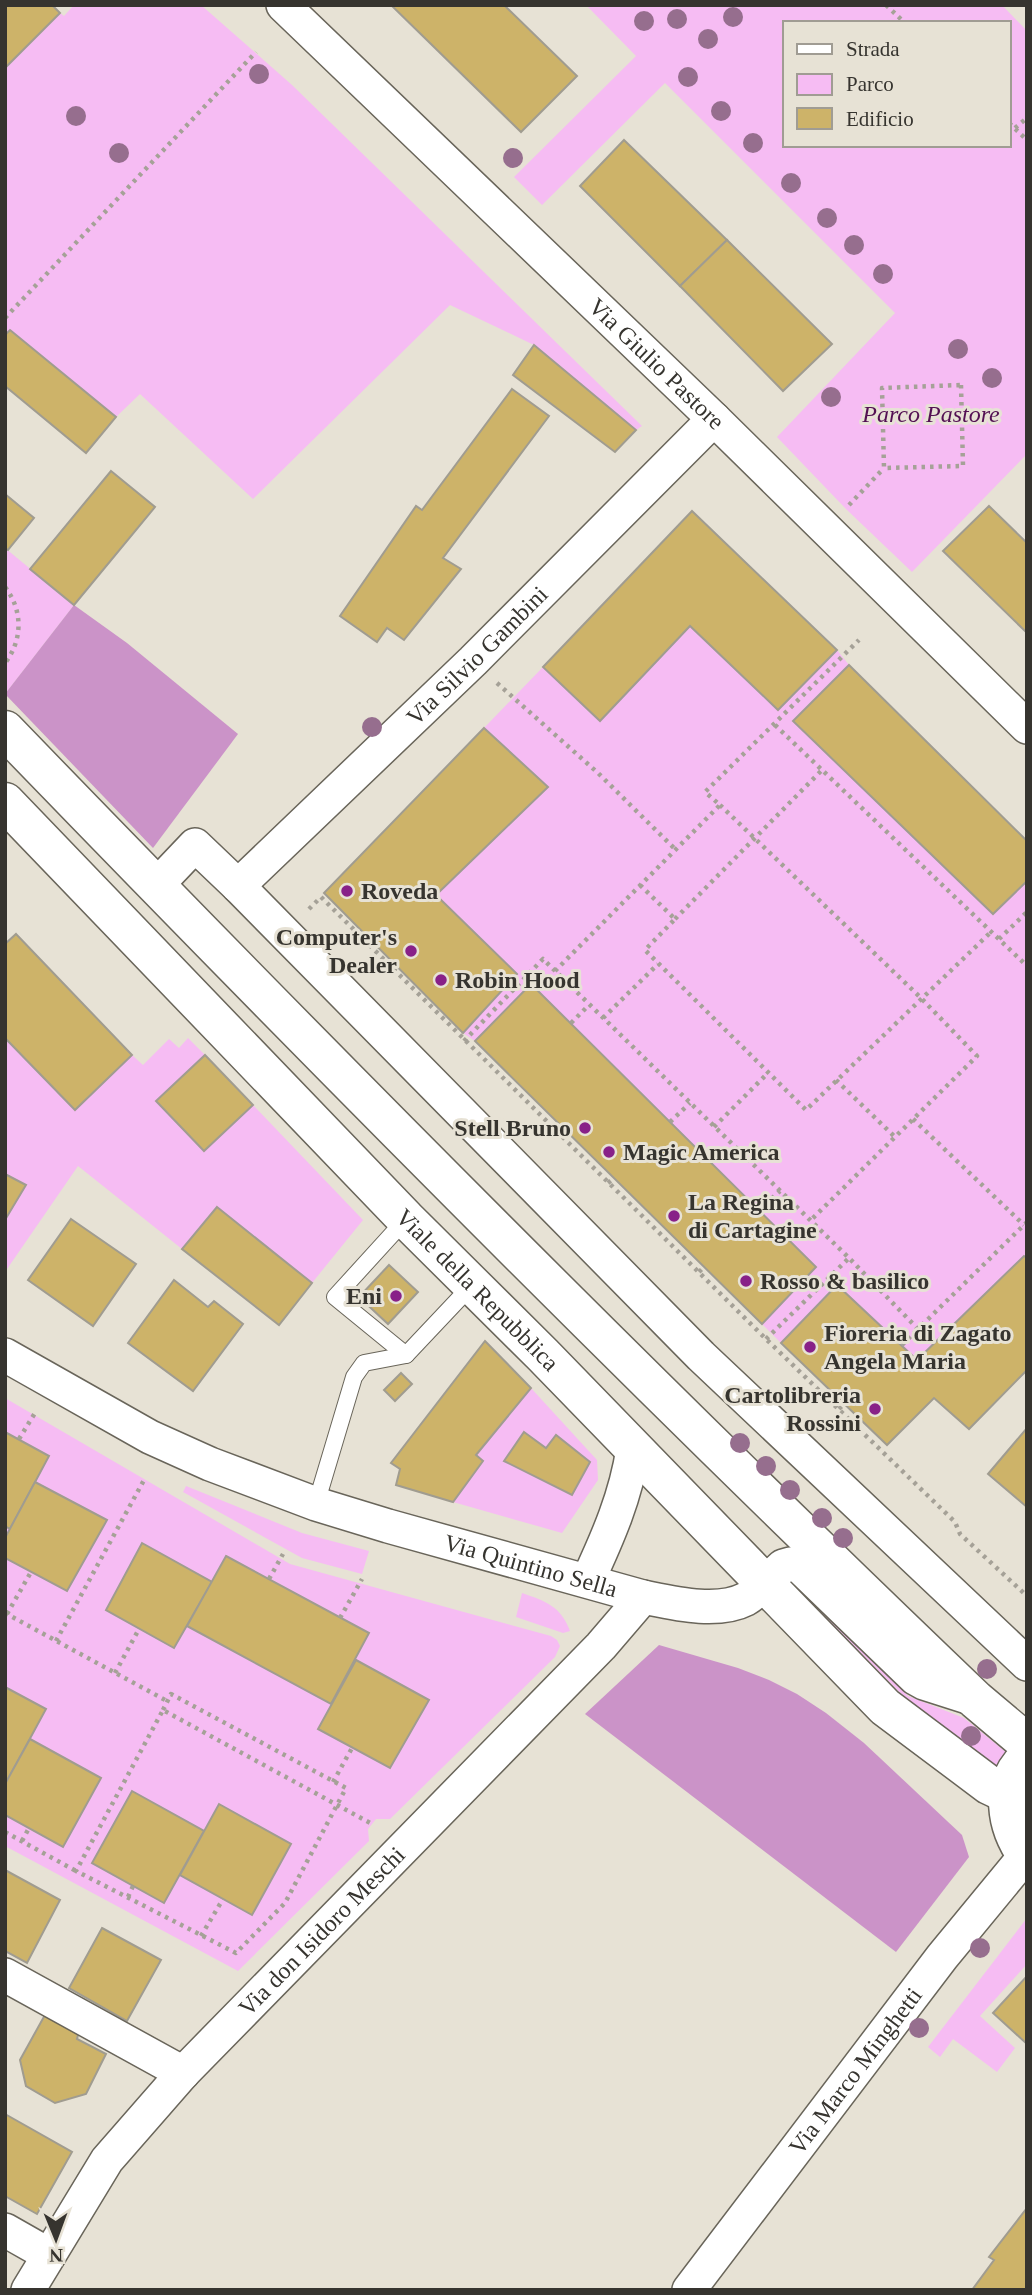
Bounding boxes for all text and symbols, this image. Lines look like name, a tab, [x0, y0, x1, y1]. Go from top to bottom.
legend	[783, 21, 1011, 147]
text: Strada	[846, 37, 900, 61]
text: Parco	[846, 72, 894, 96]
text: Edificio	[846, 107, 914, 131]
street label: Via Giulio Pastore	[584, 293, 730, 435]
park label: Parco Pastore	[861, 401, 1000, 427]
street label: Via Silvio Gambini	[401, 581, 553, 730]
place label: Roveda	[361, 878, 438, 904]
marker: Roveda	[339, 883, 355, 899]
place label: Computer's Dealer	[276, 924, 397, 978]
marker: Computer's Dealer	[403, 943, 419, 959]
place label: Robin Hood	[455, 967, 580, 993]
marker: Robin Hood	[433, 972, 449, 988]
place label: Stell Bruno	[454, 1115, 571, 1141]
marker: Stell Bruno	[577, 1120, 593, 1136]
place label: Magic America	[623, 1139, 780, 1165]
marker: Magic America	[601, 1144, 617, 1160]
place label: La Regina di Cartagine	[688, 1189, 817, 1243]
street label: Viale della Repubblica	[391, 1204, 564, 1376]
marker: La Regina di Cartagine	[666, 1208, 682, 1224]
place label: Rosso & basilico	[760, 1268, 929, 1294]
marker: Rosso & basilico	[738, 1273, 754, 1289]
place label: Eni	[346, 1283, 382, 1309]
marker: Eni	[388, 1288, 404, 1304]
place label: Fioreria di Zagato Angela Maria	[824, 1320, 1012, 1374]
marker: Fioreria di Zagato Angela Maria	[802, 1339, 818, 1355]
place label: Cartolibreria Rossini	[724, 1382, 861, 1436]
marker: Cartolibreria Rossini	[867, 1401, 883, 1417]
street label: Via Quintino Sella	[441, 1529, 620, 1602]
street label: Via don Isidoro Meschi	[233, 1841, 410, 2021]
street label: Via Marco Minghetti	[784, 1982, 927, 2160]
north arrow	[21, 2204, 91, 2274]
text: N	[49, 2245, 63, 2266]

